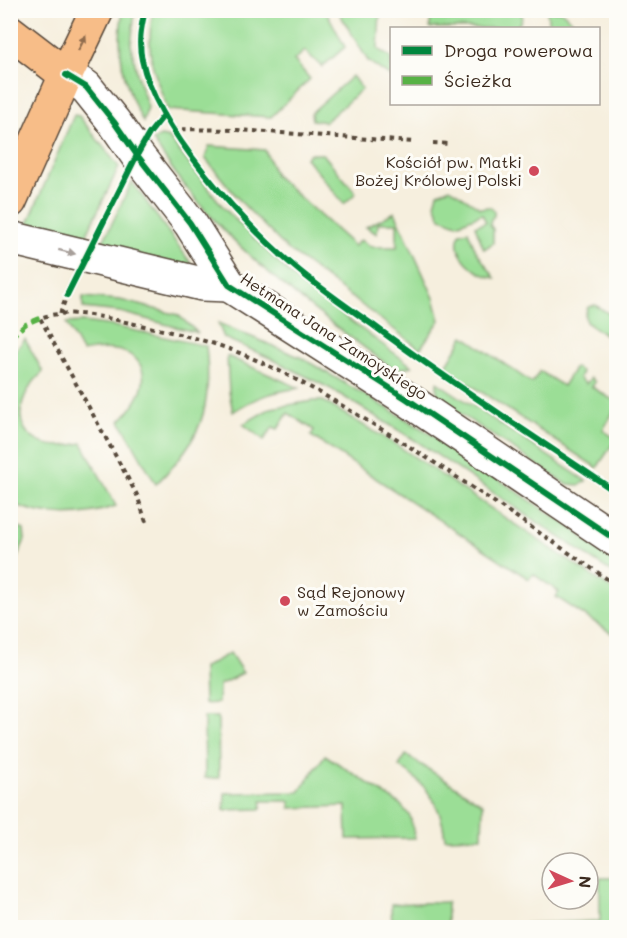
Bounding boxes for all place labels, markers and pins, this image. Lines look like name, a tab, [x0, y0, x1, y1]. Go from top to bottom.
place label: Kościół pw. Matki Bożej Królowej Polski	[355, 151, 522, 190]
marker: Kościół pw. Matki Bożej Królowej Polski	[527, 164, 541, 178]
place label: Sąd Rejonowy w Zamościu	[297, 581, 405, 620]
marker: Sąd Rejonowy w Zamościu	[278, 594, 292, 608]

